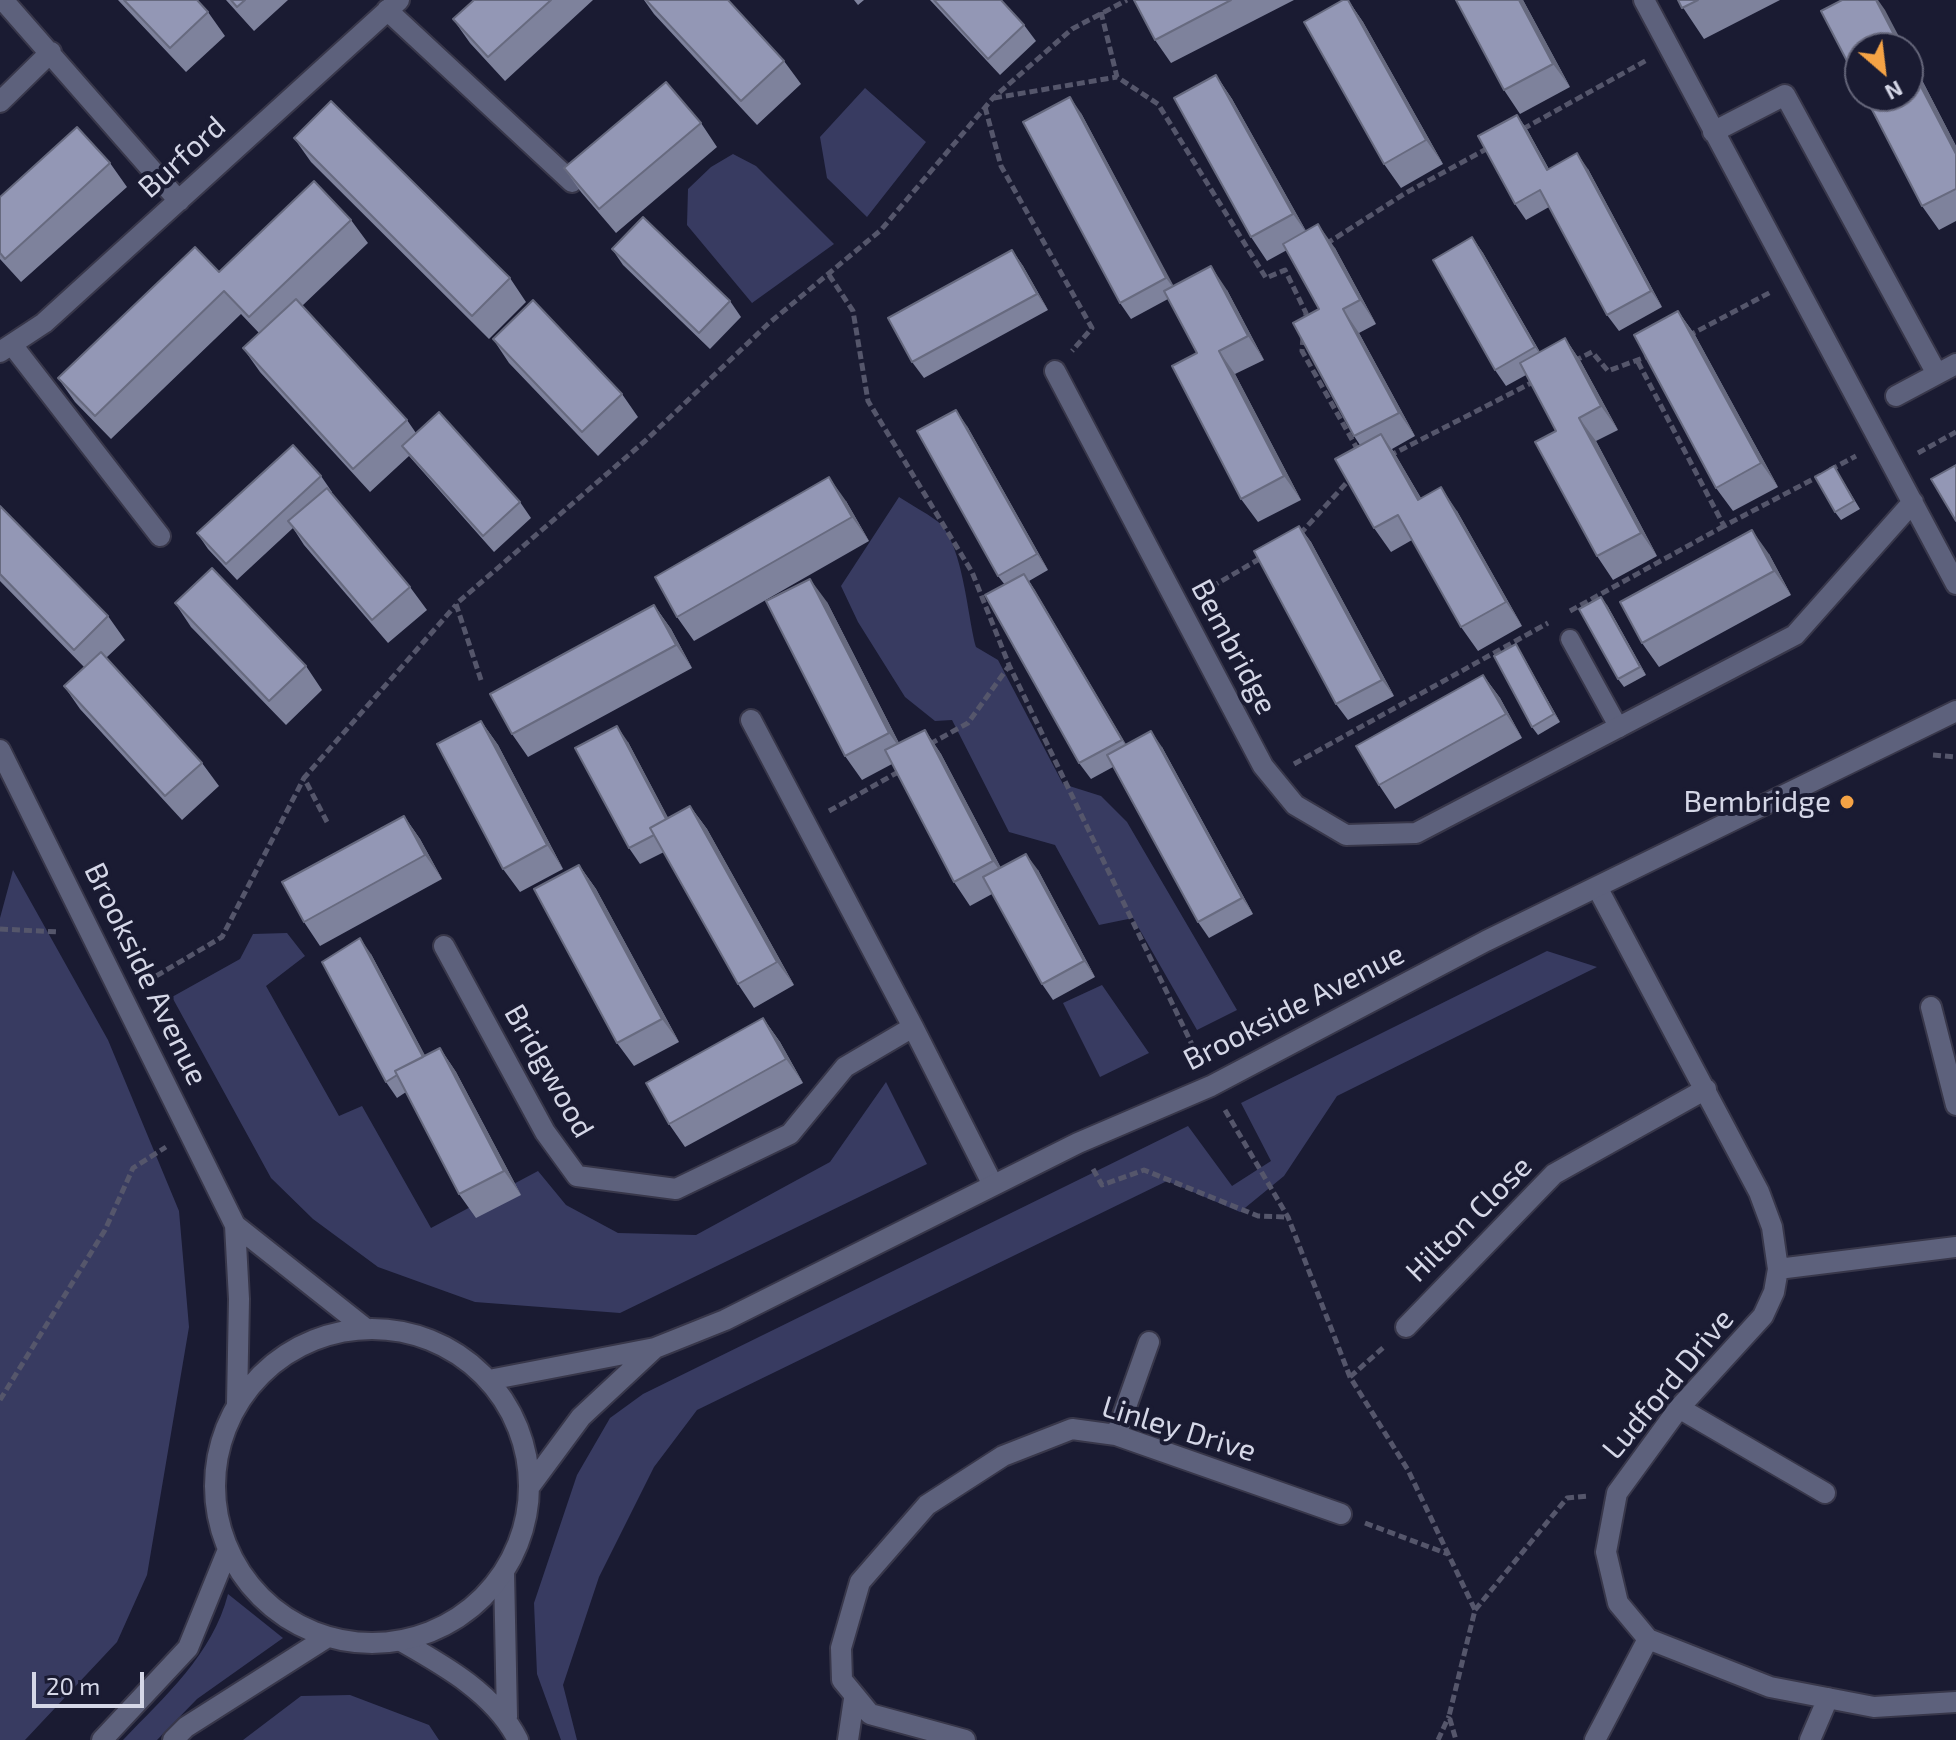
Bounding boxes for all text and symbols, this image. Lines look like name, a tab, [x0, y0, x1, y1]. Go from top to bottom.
north arrow	[1844, 32, 1924, 112]
text: N	[1881, 76, 1907, 107]
street label: Burford	[131, 109, 233, 205]
street label: Bembridge	[1183, 573, 1285, 721]
place label: Bembridge	[1684, 784, 1831, 820]
marker: Bembridge	[1838, 793, 1856, 811]
street label: Brookside Avenue	[77, 857, 215, 1091]
street label: Brookside Avenue	[1178, 936, 1410, 1078]
street label: Bridgwood	[496, 998, 602, 1144]
street label: Hilton Close	[1399, 1149, 1539, 1289]
street label: Ludford Drive	[1595, 1302, 1741, 1466]
street label: Linley Drive	[1098, 1389, 1260, 1469]
scale bar	[36, 1656, 148, 1706]
text: 20 m	[46, 1671, 100, 1700]

